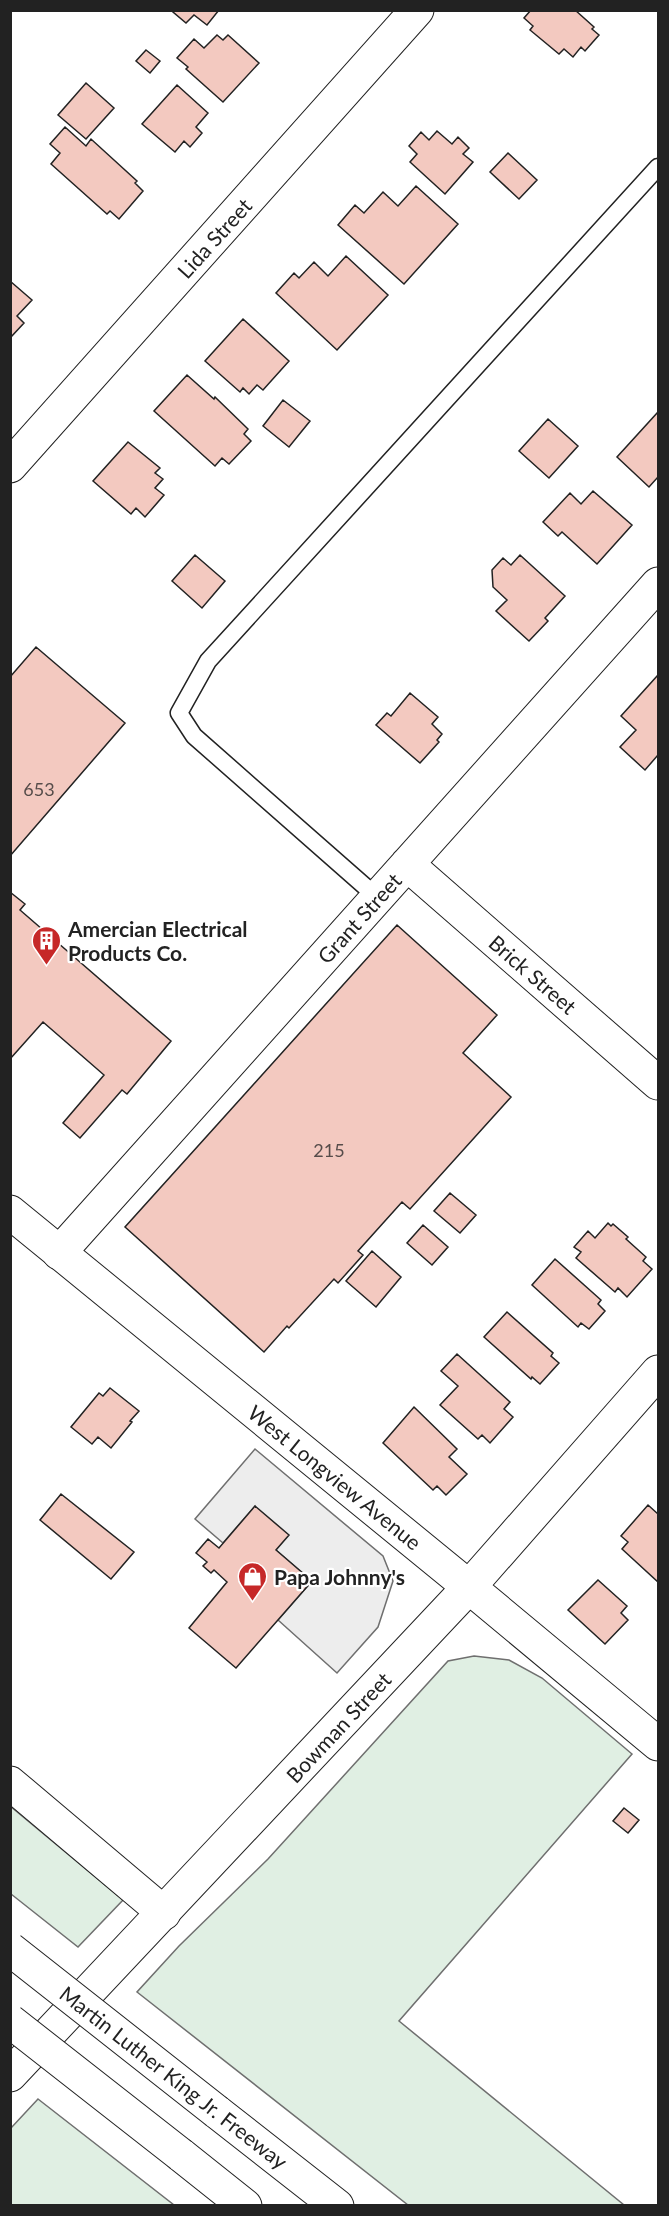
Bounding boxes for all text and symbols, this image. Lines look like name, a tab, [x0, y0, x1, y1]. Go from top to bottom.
street label: Lida Street	[172, 193, 257, 283]
house number: 653	[23, 778, 55, 800]
street label: Grant Street	[312, 867, 406, 968]
place label: Amercian Electrical Products Co.	[67, 916, 248, 965]
building icon: Amercian Electrical Products Co.	[31, 924, 63, 966]
street label: Brick Street	[484, 929, 582, 1019]
house number: 215	[313, 1139, 345, 1161]
street label: West Longview Avenue	[243, 1400, 427, 1554]
shop icon: Papa Johnny's	[237, 1560, 269, 1602]
place label: Papa Johnny's	[274, 1564, 405, 1589]
street label: Bowman Street	[281, 1666, 396, 1787]
street label: Martin Luther King Jr. Freeway	[55, 1980, 293, 2174]

